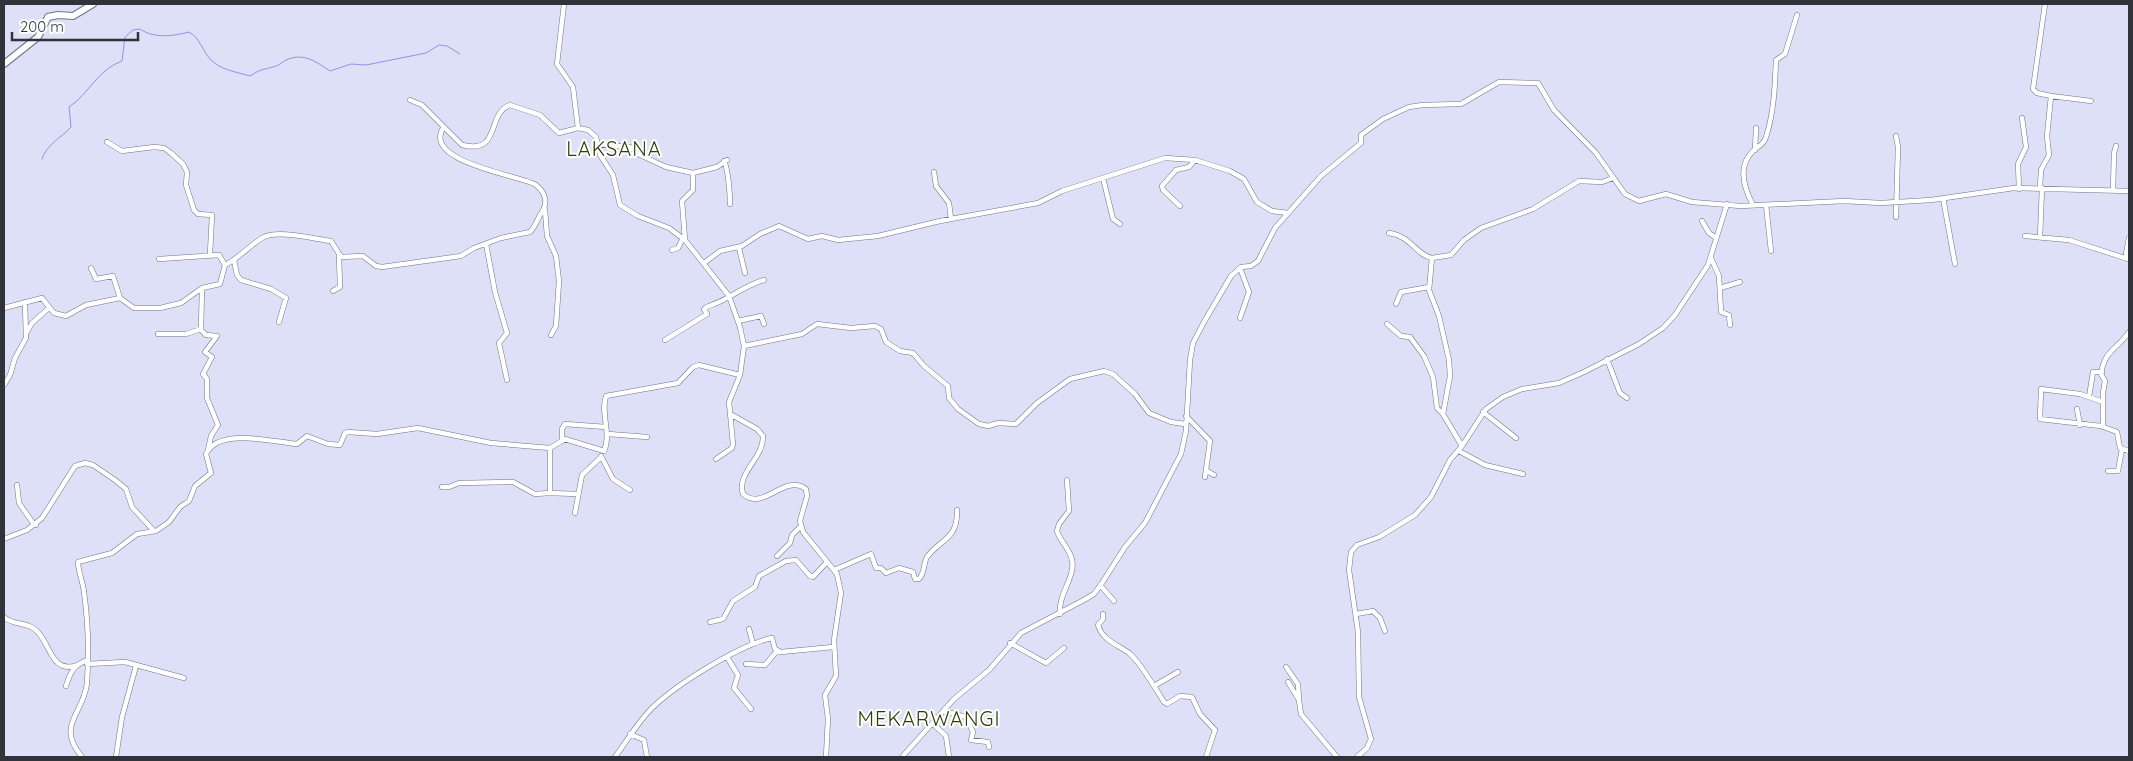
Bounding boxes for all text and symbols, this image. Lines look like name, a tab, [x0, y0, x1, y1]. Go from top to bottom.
scale bar	[12, 10, 139, 42]
text: 200 m	[20, 17, 64, 36]
district label: LAKSANA	[566, 136, 662, 161]
district label: MEKARWANGI	[858, 706, 1001, 731]

